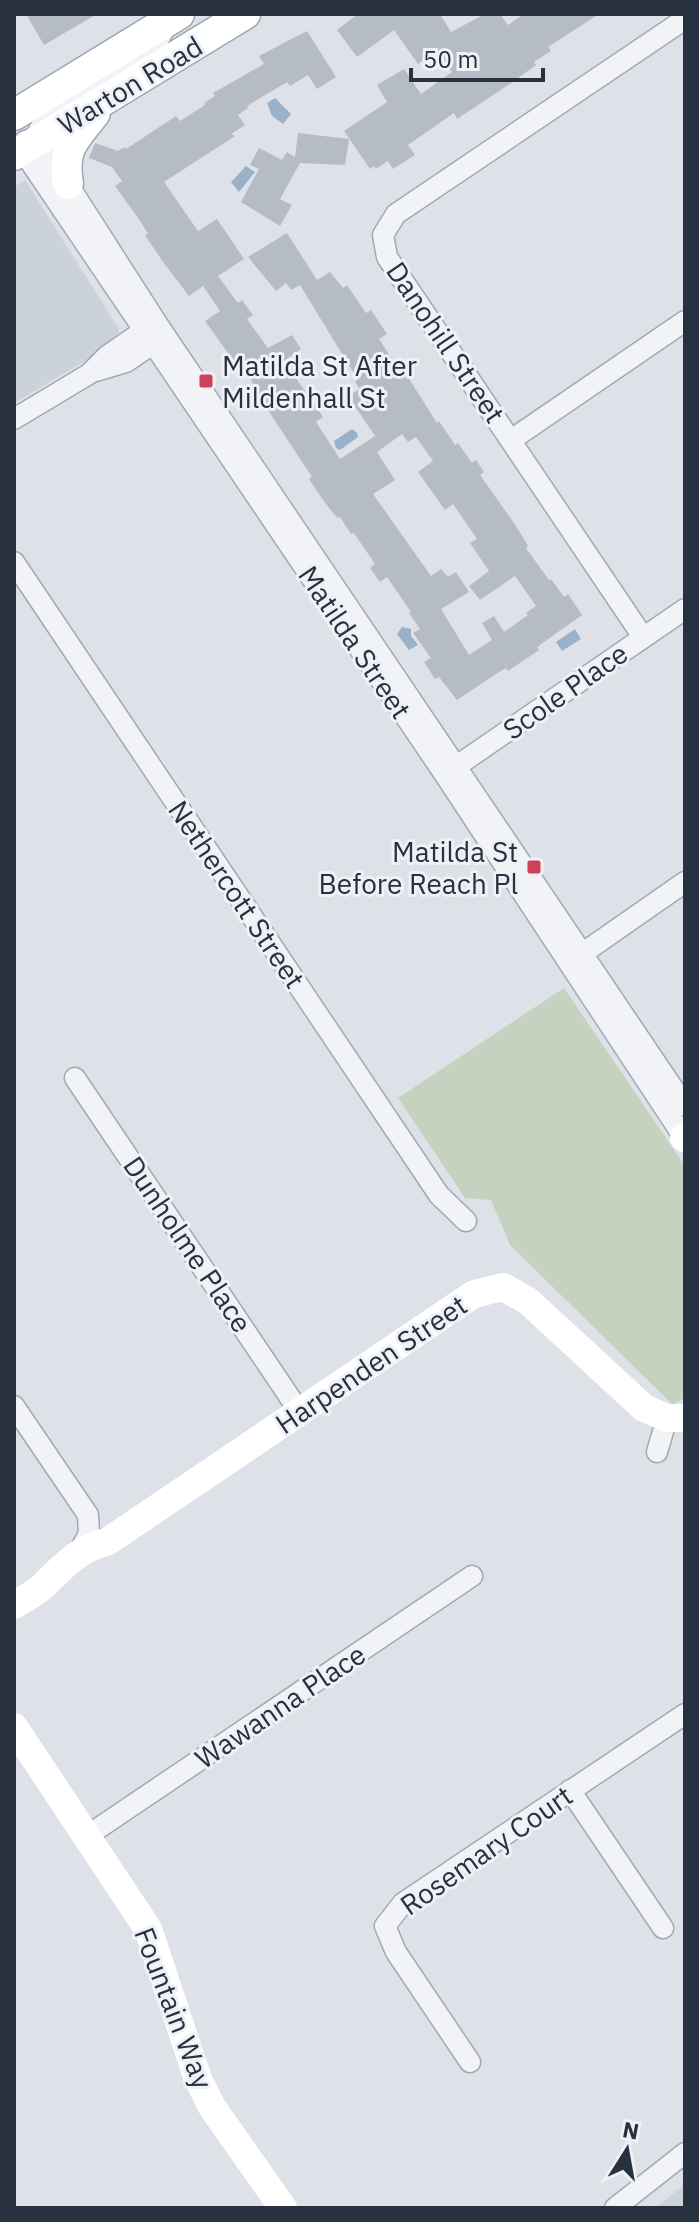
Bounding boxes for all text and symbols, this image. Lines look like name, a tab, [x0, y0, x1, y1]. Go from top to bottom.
street label: Warton Road	[51, 27, 209, 143]
scale bar	[411, 32, 543, 82]
text: 50 m	[423, 43, 478, 75]
street label: Danohill Street	[378, 254, 514, 430]
place label: Matilda St After Mildenhall St	[222, 347, 417, 416]
marker: Matilda St After Mildenhall St	[197, 372, 215, 390]
street label: Matilda Street	[290, 558, 420, 726]
street label: Scole Place	[495, 634, 635, 748]
street label: Nethercott Street	[160, 793, 314, 995]
place label: Matilda St Before Reach Pl	[319, 833, 518, 902]
marker: Matilda St Before Reach Pl	[525, 858, 543, 876]
street label: Dunholme Place	[115, 1149, 261, 1339]
street label: Harpenden Street	[268, 1286, 474, 1442]
street label: Wawanna Place	[188, 1635, 372, 1777]
street label: Rosemary Court	[393, 1777, 579, 1923]
street label: Fountain Way	[126, 1922, 222, 2094]
north arrow	[587, 2110, 667, 2190]
text: N	[620, 2114, 642, 2146]

